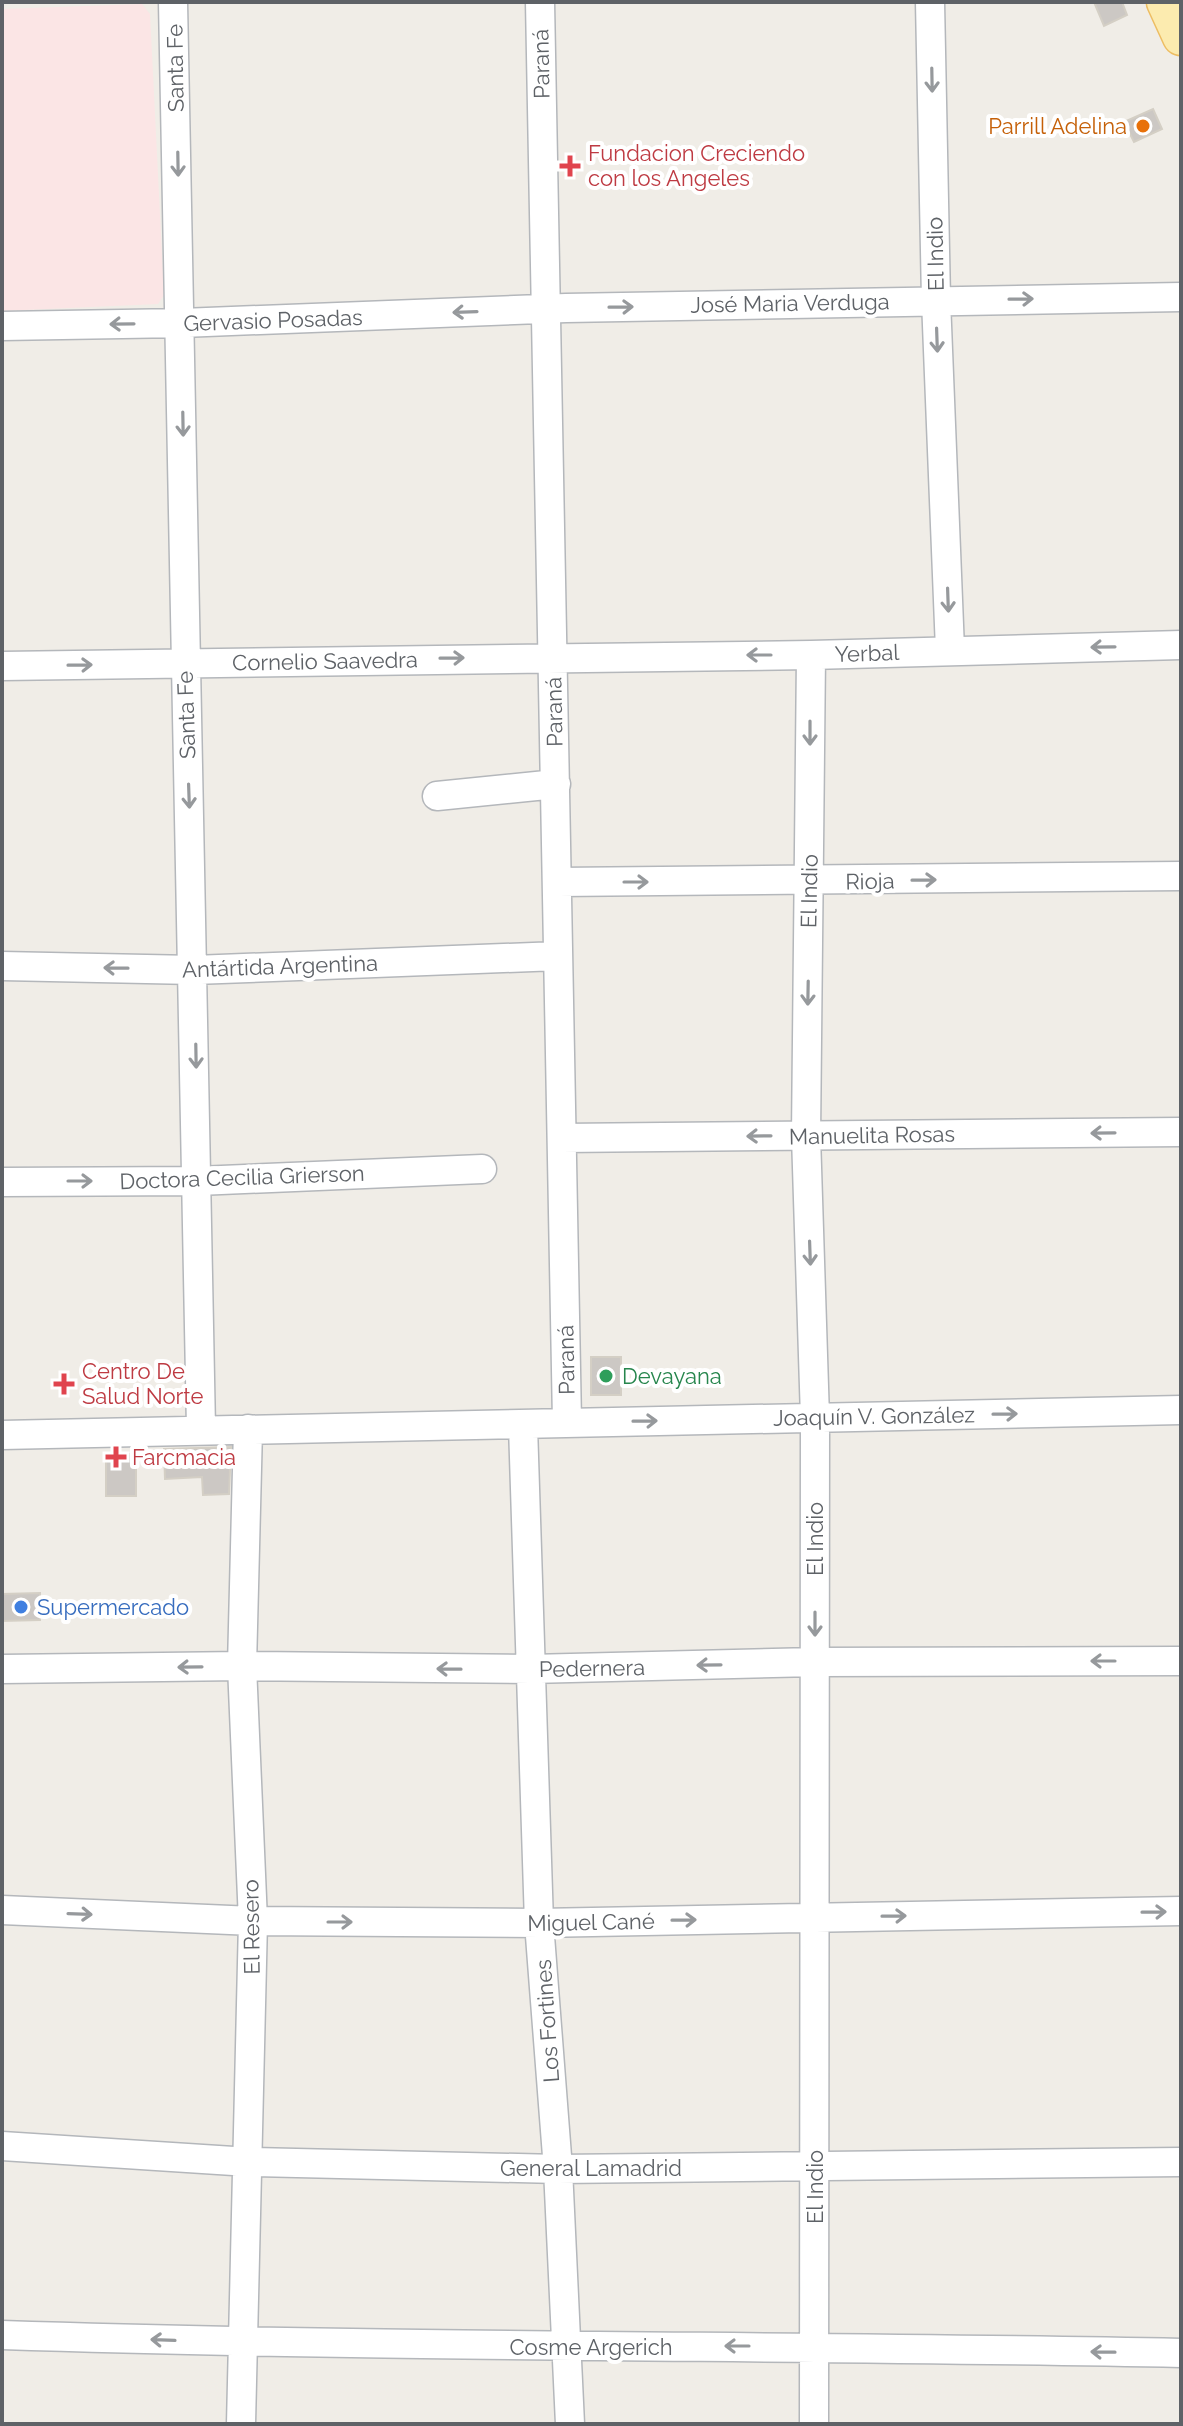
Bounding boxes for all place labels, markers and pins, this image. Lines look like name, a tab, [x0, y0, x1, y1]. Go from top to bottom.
place label: Parrill Adelina	[988, 113, 1127, 139]
marker: Parrill Adelina	[1134, 117, 1152, 135]
place label: Fundacion Creciendo con los Angeles	[588, 140, 805, 191]
marker: Fundacion Creciendo con los Angeles	[559, 155, 581, 177]
place label: Centro De Salud Norte	[82, 1358, 203, 1409]
place label: Devayana	[622, 1363, 722, 1389]
marker: Devayana	[597, 1367, 615, 1385]
marker: Centro De Salud Norte	[53, 1373, 75, 1395]
place label: Farcmacia	[132, 1444, 236, 1470]
marker: Farcmacia	[107, 1448, 125, 1466]
place label: Supermercado	[37, 1594, 189, 1620]
marker: Supermercado	[12, 1598, 30, 1616]

